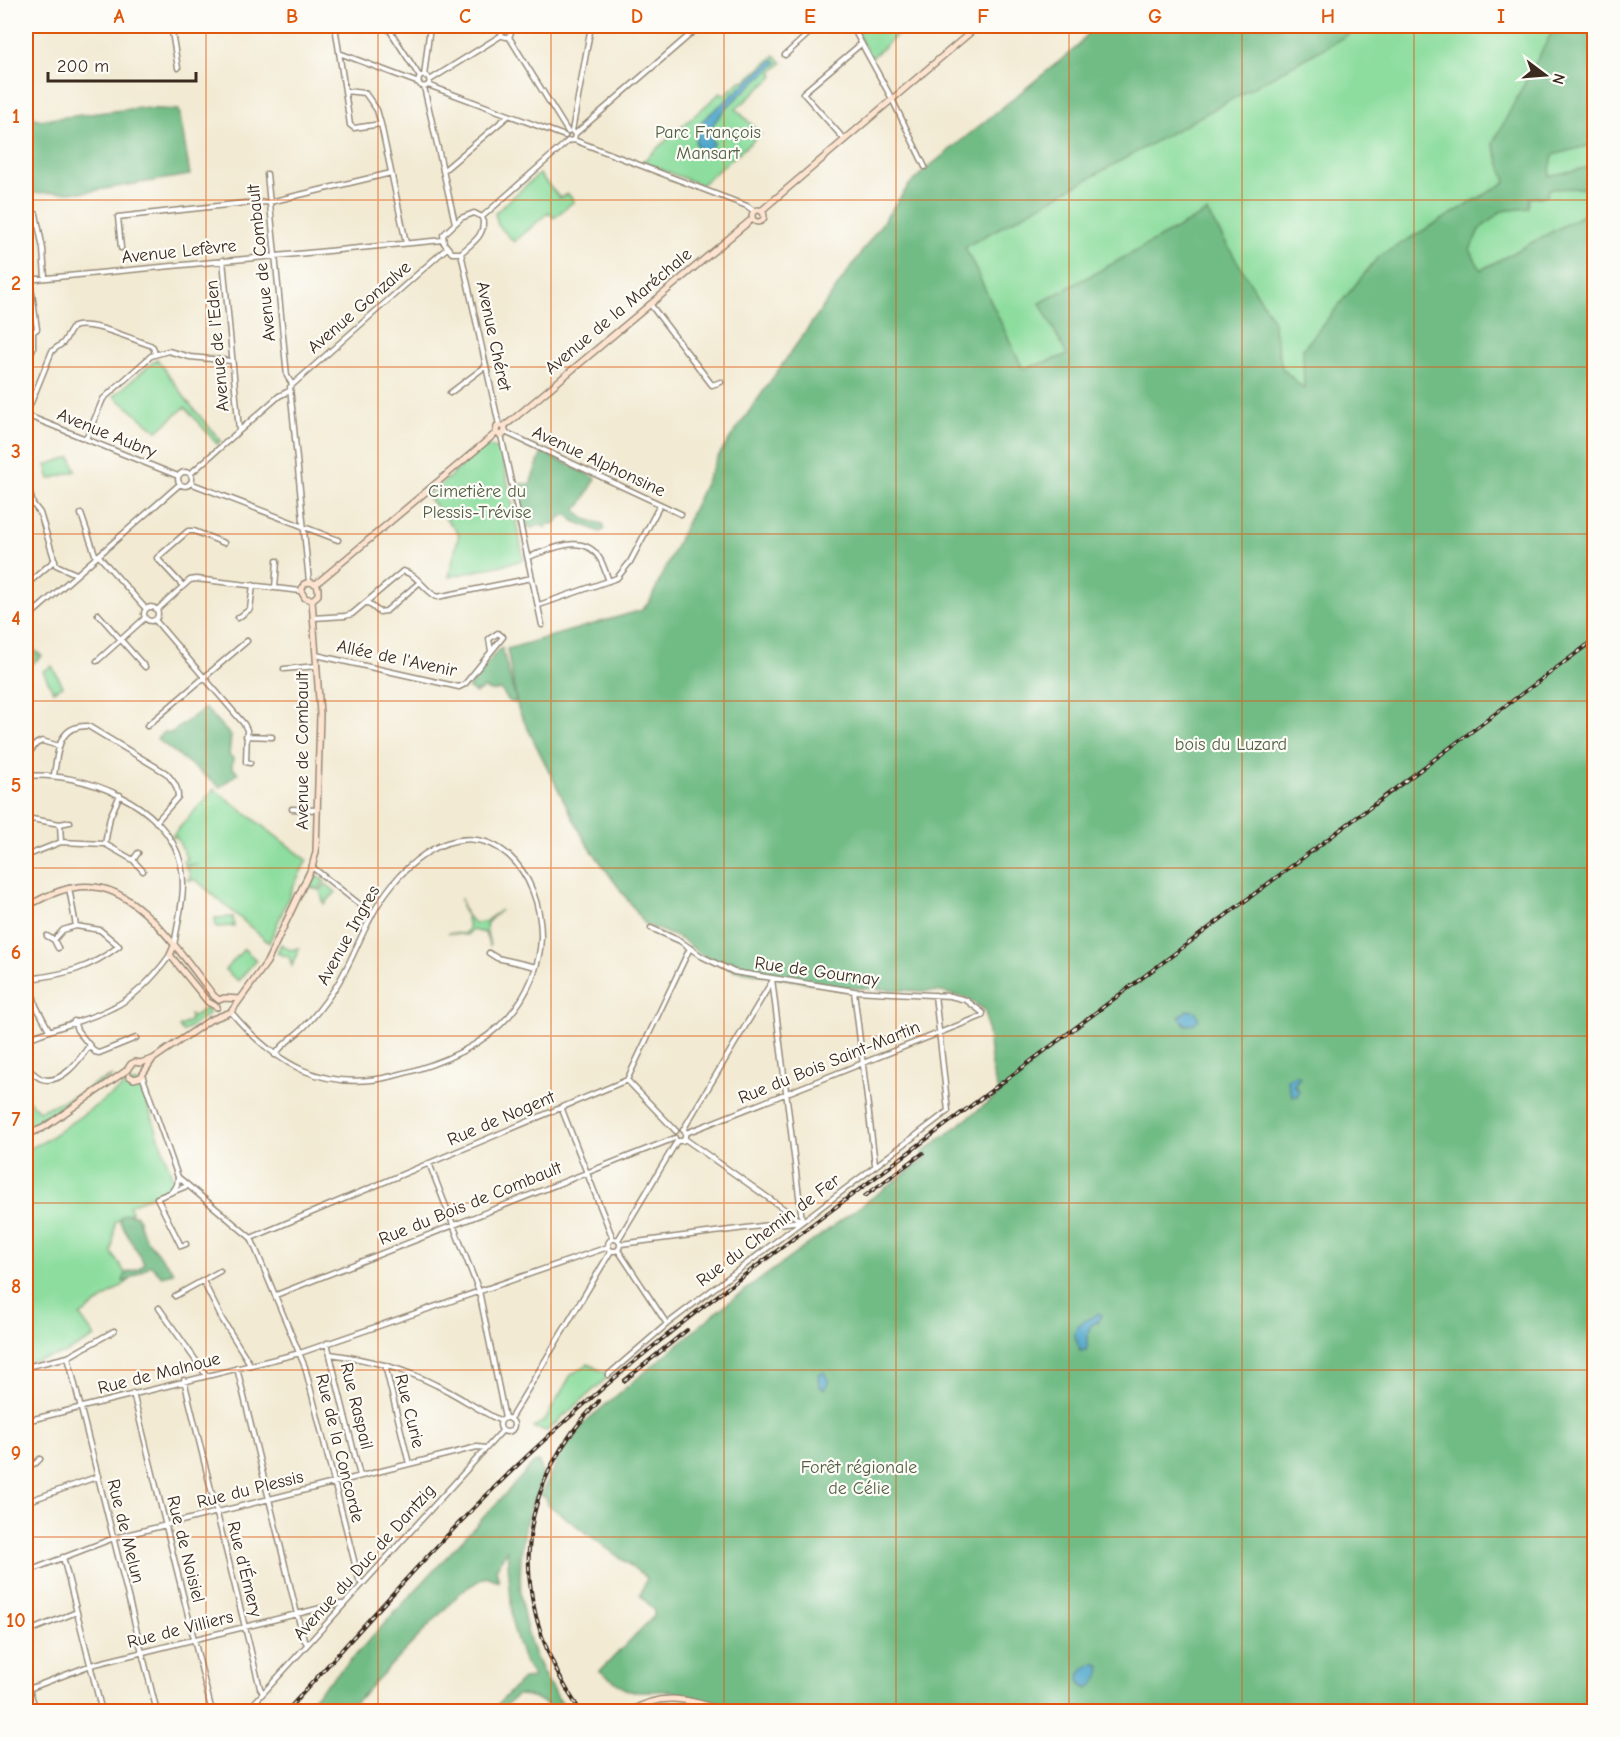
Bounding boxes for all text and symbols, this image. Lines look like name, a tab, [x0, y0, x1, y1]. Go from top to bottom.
text: A	[113, 5, 125, 28]
text: B	[286, 5, 298, 28]
text: C	[459, 5, 471, 28]
text: D	[631, 5, 643, 28]
text: E	[804, 5, 816, 28]
text: F	[977, 5, 989, 28]
text: G	[1148, 5, 1162, 28]
text: H	[1321, 5, 1335, 28]
text: I	[1497, 5, 1505, 28]
scale bar	[48, 45, 196, 83]
north arrow	[1515, 45, 1575, 105]
text: 200 m	[57, 56, 109, 77]
text: N	[1548, 71, 1569, 86]
text: 1	[12, 105, 20, 128]
park label: Parc François Mansart	[655, 122, 761, 164]
street label: Avenue de Combault	[243, 182, 280, 343]
street label: Avenue Lefèvre	[121, 235, 238, 268]
street label: Avenue de la Maréchale	[541, 244, 696, 379]
street label: Avenue Gonzalve	[303, 257, 415, 358]
text: 2	[11, 272, 21, 295]
street label: Avenue de l'Eden	[201, 279, 234, 413]
street label: Avenue Chéret	[472, 279, 516, 394]
street label: Avenue Aubry	[54, 404, 160, 463]
street label: Avenue Alphonsine	[529, 421, 669, 501]
text: 3	[11, 440, 21, 463]
park label: Cimetière du Plessis-Trévise	[423, 481, 531, 523]
text: 4	[11, 607, 21, 630]
street label: Allée de l'Avenir	[335, 636, 460, 682]
street label: Avenue de Combault	[292, 671, 313, 830]
park label: bois du Luzard	[1175, 734, 1287, 755]
text: 5	[11, 774, 21, 797]
street label: Avenue Ingres	[312, 882, 384, 989]
text: 6	[11, 941, 21, 964]
street label: Rue de Gournay	[753, 952, 882, 991]
street label: Rue du Bois Saint-Martin	[735, 1016, 923, 1109]
street label: Rue de Nogent	[444, 1086, 559, 1151]
text: 7	[12, 1108, 21, 1131]
street label: Rue du Bois de Combault	[376, 1157, 565, 1250]
street label: Rue du Chemin de Fer	[692, 1169, 845, 1291]
text: 8	[11, 1275, 21, 1298]
street label: Rue de Malnoue	[96, 1348, 223, 1399]
street label: Rue Raspail	[336, 1360, 377, 1452]
street label: Rue de la Concorde	[311, 1372, 368, 1525]
street label: Rue Curie	[390, 1372, 429, 1450]
text: 9	[11, 1442, 21, 1465]
park label: Forêt régionale de Célie	[801, 1457, 917, 1499]
street label: Rue du Plessis	[195, 1466, 306, 1513]
street label: Rue de Melun	[102, 1477, 149, 1585]
street label: Avenue du Duc de Dantzig	[289, 1480, 440, 1645]
street label: Rue de Noisiel	[162, 1493, 209, 1605]
street label: Rue d'Émery	[222, 1519, 268, 1620]
street label: Rue de Villiers	[125, 1606, 235, 1653]
text: 10	[6, 1609, 26, 1632]

